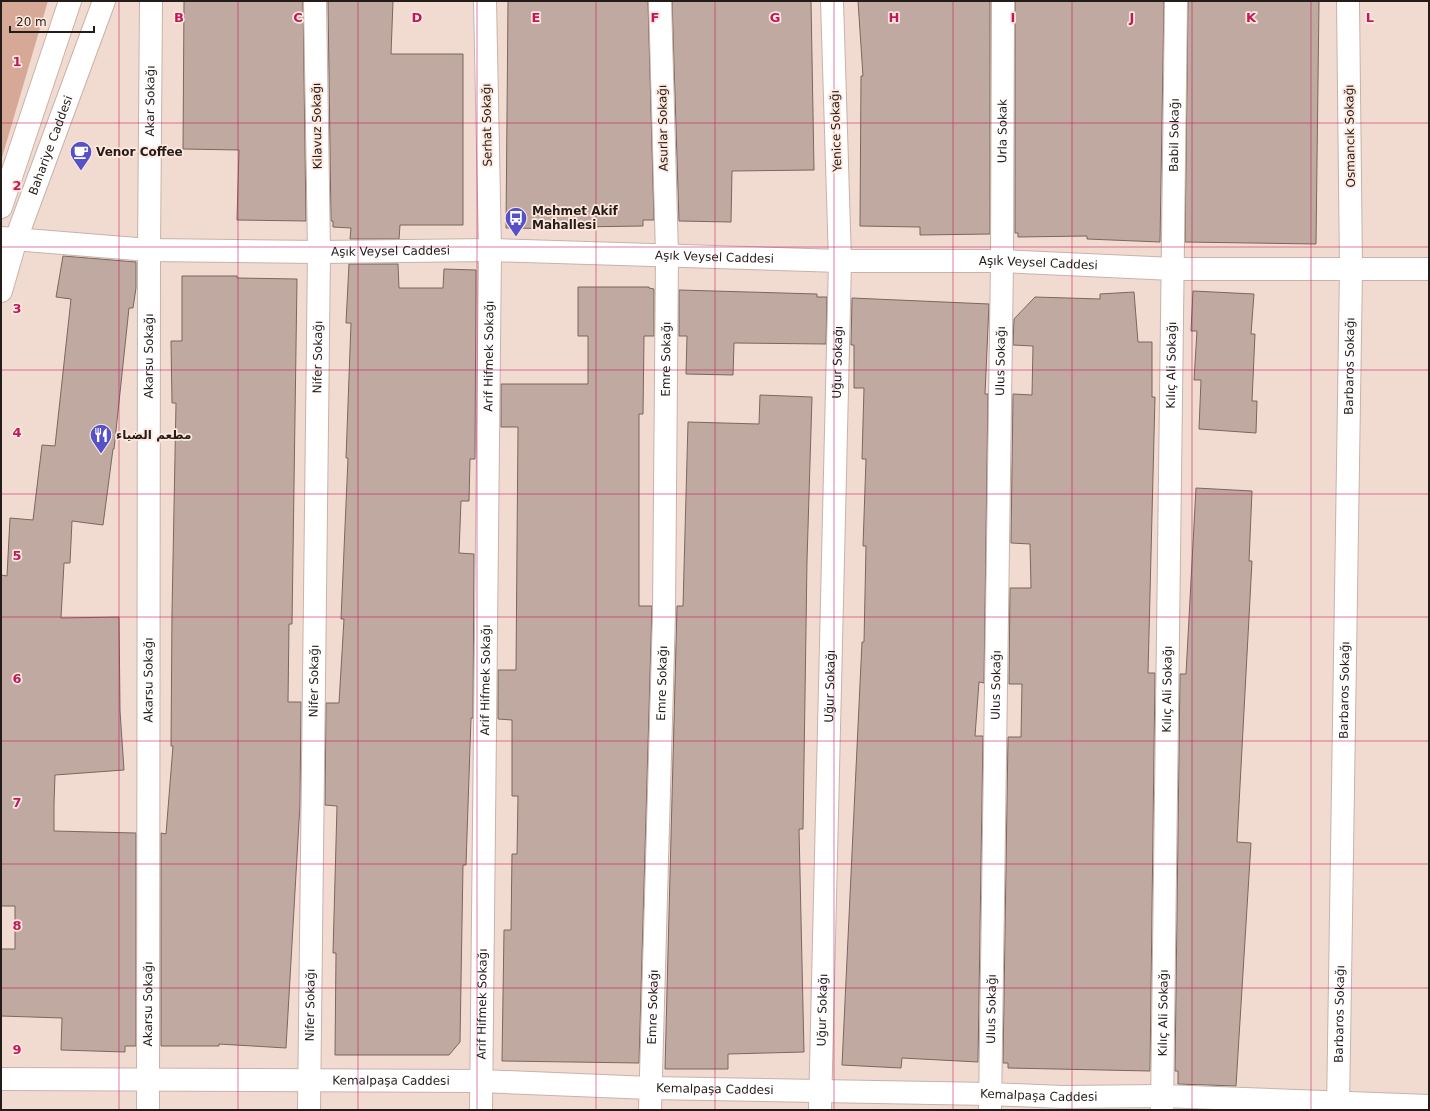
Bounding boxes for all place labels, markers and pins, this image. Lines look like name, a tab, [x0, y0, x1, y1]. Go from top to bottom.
cafe icon: Venor Coffee	[68, 139, 94, 172]
place label: Venor Coffee	[96, 145, 183, 159]
place label: Mehmet Akif Mahallesi	[532, 204, 619, 232]
bus stop icon: Mehmet Akif Mahallesi	[503, 205, 529, 238]
restaurant icon: مطعم الضياء	[88, 422, 114, 455]
place label: مطعم الضياء	[116, 428, 191, 442]

